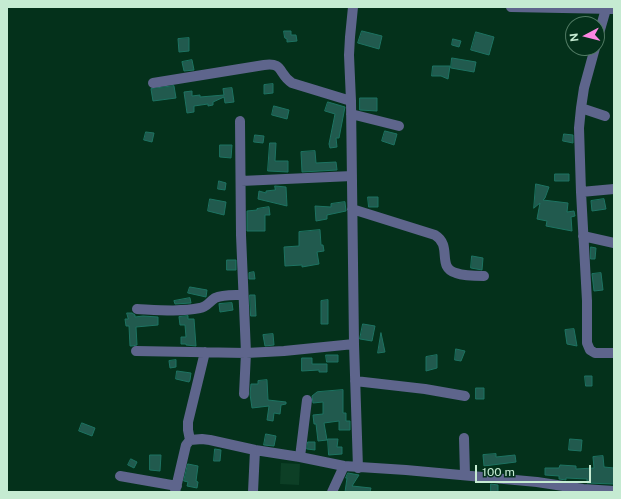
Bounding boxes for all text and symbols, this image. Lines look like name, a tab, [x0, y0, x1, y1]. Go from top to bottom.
north arrow	[565, 16, 605, 56]
text: N	[568, 32, 581, 42]
scale bar	[477, 457, 593, 483]
text: 100 m	[482, 465, 515, 479]

